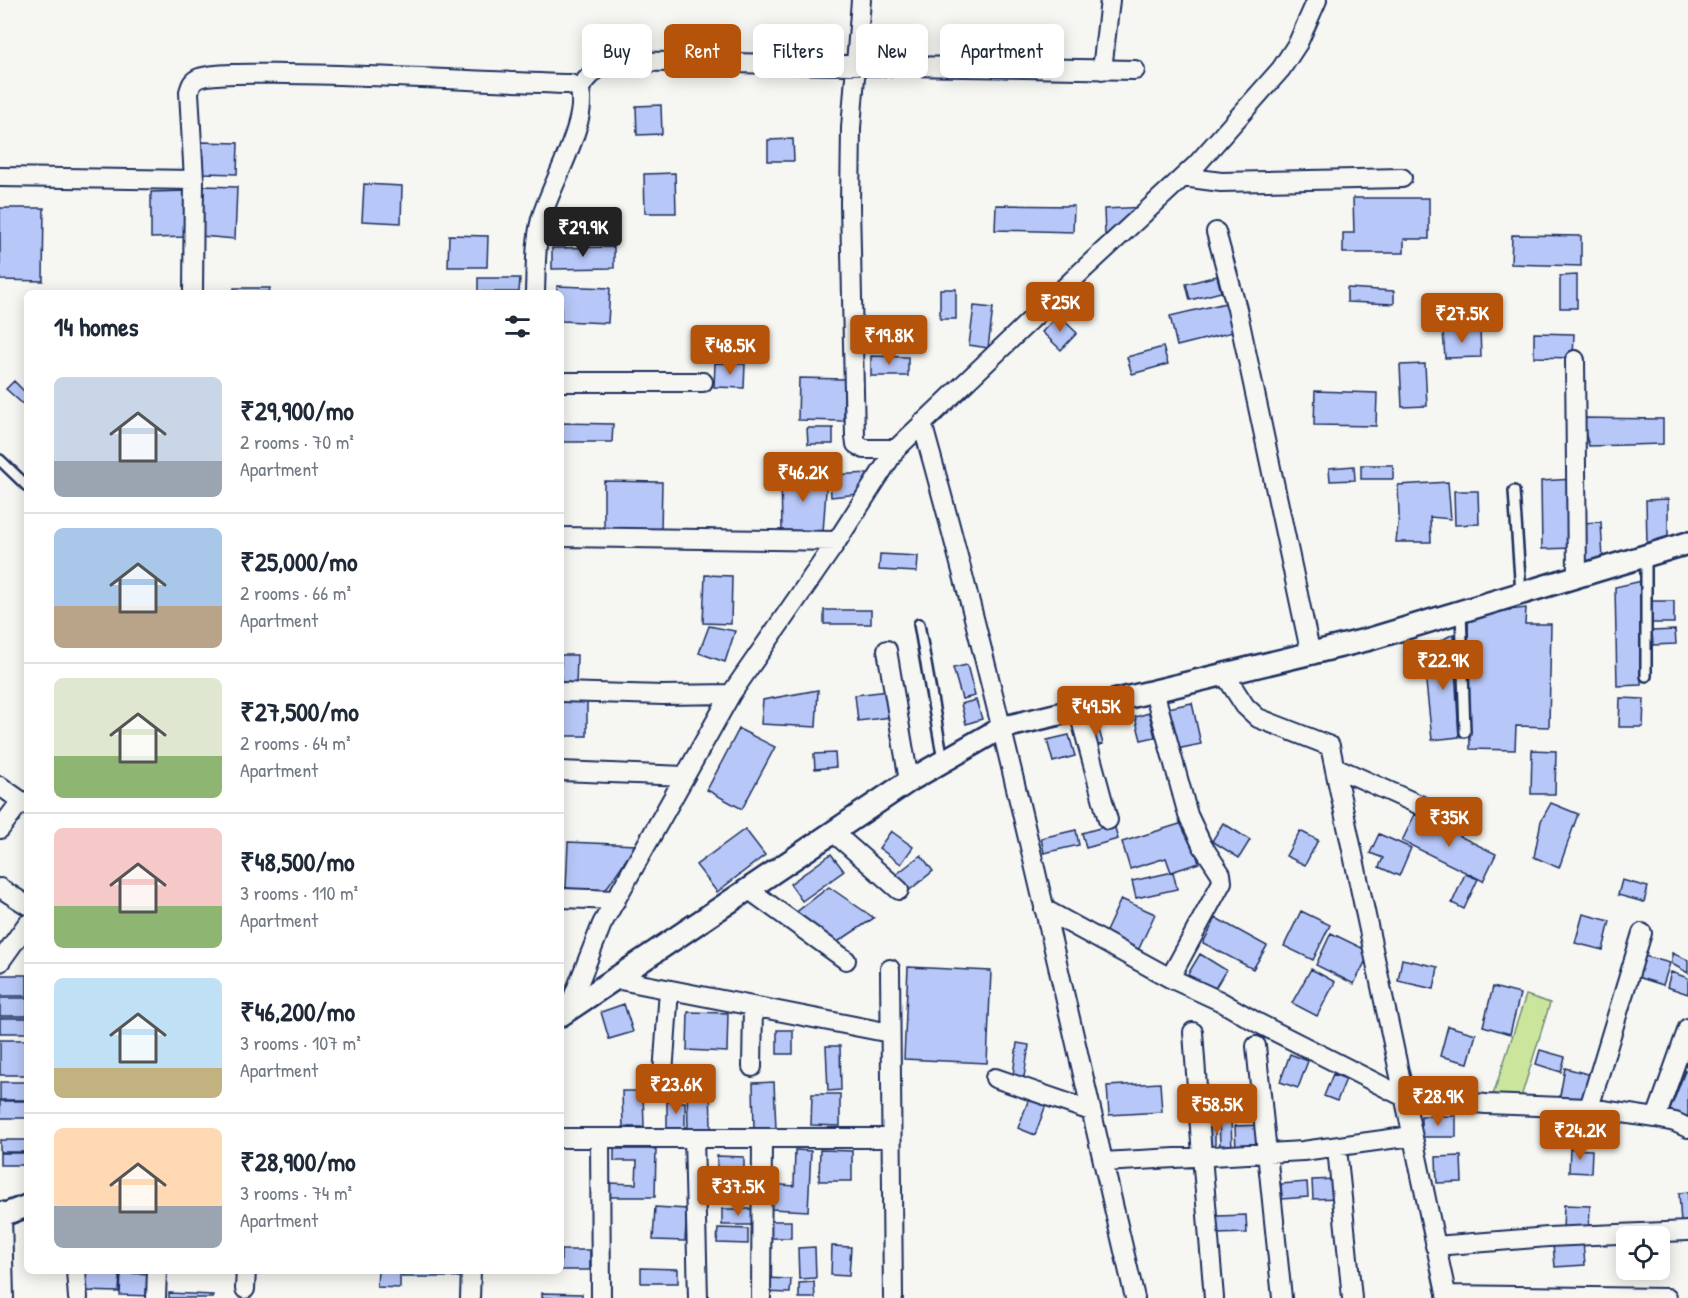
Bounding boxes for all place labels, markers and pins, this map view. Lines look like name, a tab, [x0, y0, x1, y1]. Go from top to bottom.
pin: ₹29.9K	[534, 207, 632, 258]
pin: ₹25K	[1024, 282, 1096, 333]
pin: ₹27.5K	[1413, 293, 1511, 344]
pin: ₹19.8K	[840, 315, 938, 366]
pin: ₹48.5K	[681, 325, 779, 376]
pin: ₹46.2K	[754, 452, 852, 503]
pin: ₹22.9K	[1394, 640, 1492, 691]
pin: ₹49.5K	[1047, 686, 1145, 737]
pin: ₹35K	[1413, 797, 1485, 848]
pin: ₹23.6K	[627, 1064, 725, 1115]
pin: ₹28.9K	[1389, 1076, 1487, 1127]
pin: ₹58.5K	[1168, 1084, 1266, 1135]
pin: ₹24.2K	[1531, 1110, 1629, 1161]
pin: ₹37.5K	[689, 1166, 787, 1217]

